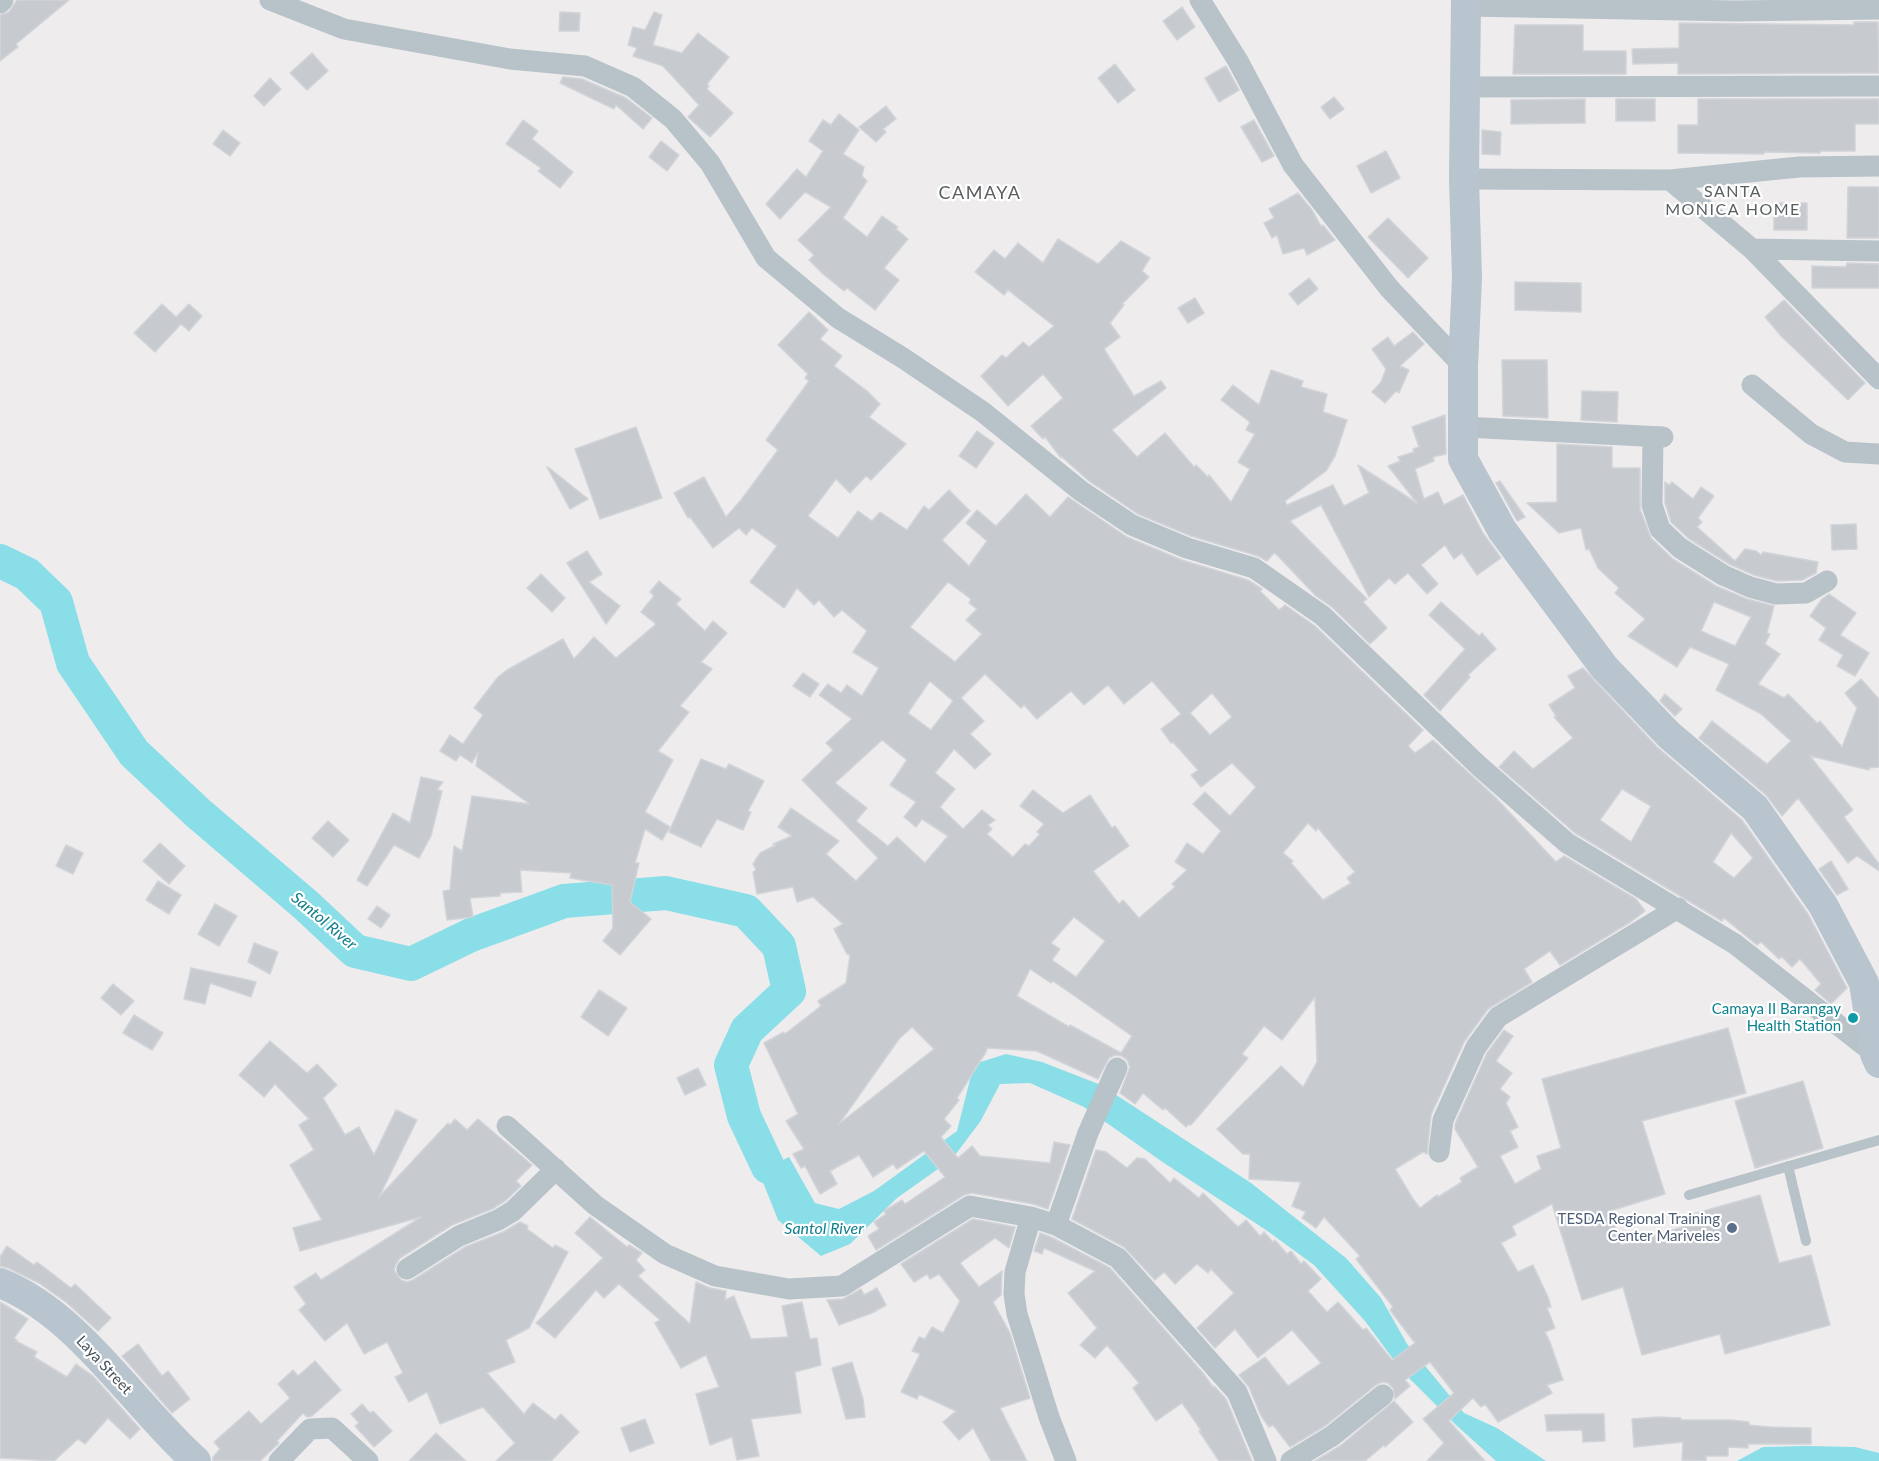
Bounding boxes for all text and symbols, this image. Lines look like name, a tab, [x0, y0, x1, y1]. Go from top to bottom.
district label: CAMAYA	[938, 182, 1022, 204]
district label: SANTA MONICA HOME	[1665, 182, 1801, 220]
water label: Santol River	[287, 888, 361, 954]
place label: Camaya II Barangay Health Station	[1712, 1000, 1841, 1035]
marker: Camaya II Barangay Health Station	[1846, 1011, 1860, 1025]
place label: TESDA Regional Training Center Mariveles	[1558, 1210, 1720, 1245]
water label: Santol River	[784, 1219, 864, 1239]
marker: TESDA Regional Training Center Mariveles	[1725, 1221, 1739, 1235]
street label: Laya Street	[72, 1332, 136, 1398]

